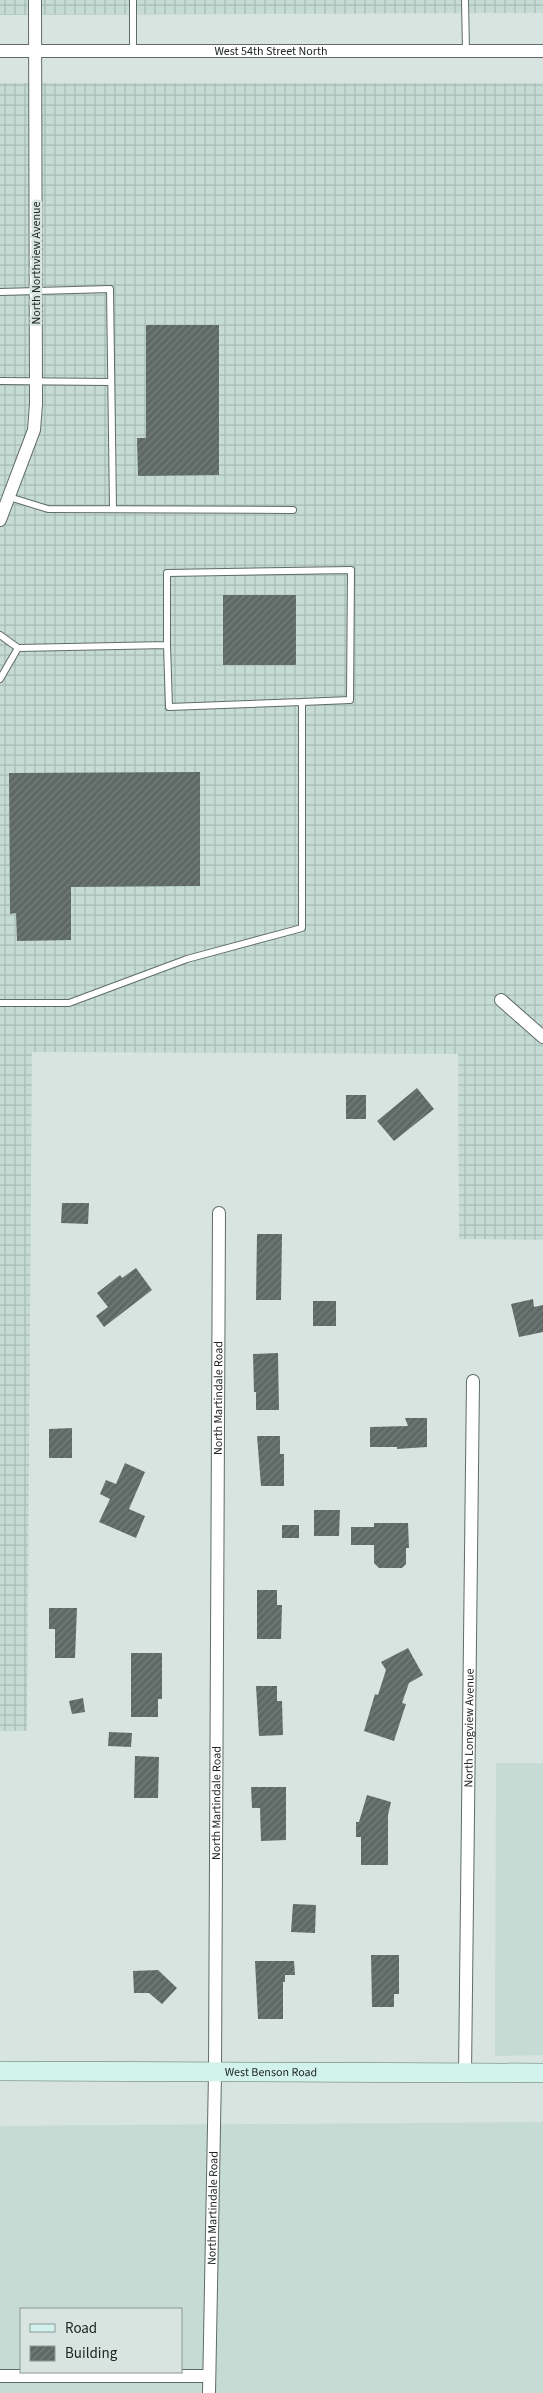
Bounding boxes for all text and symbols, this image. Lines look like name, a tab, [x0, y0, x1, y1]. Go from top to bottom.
street label: West 54th Street North	[214, 43, 328, 60]
street label: North Northview Avenue	[28, 201, 45, 325]
street label: North Martindale Road	[209, 1341, 227, 1455]
street label: North Longview Avenue	[460, 1668, 478, 1788]
street label: North Martindale Road	[207, 1746, 225, 1860]
street label: West Benson Road	[225, 2063, 317, 2081]
street label: North Martindale Road	[203, 2151, 222, 2265]
legend	[20, 2308, 182, 2373]
text: Road	[65, 2318, 97, 2339]
text: Building	[65, 2343, 118, 2364]

